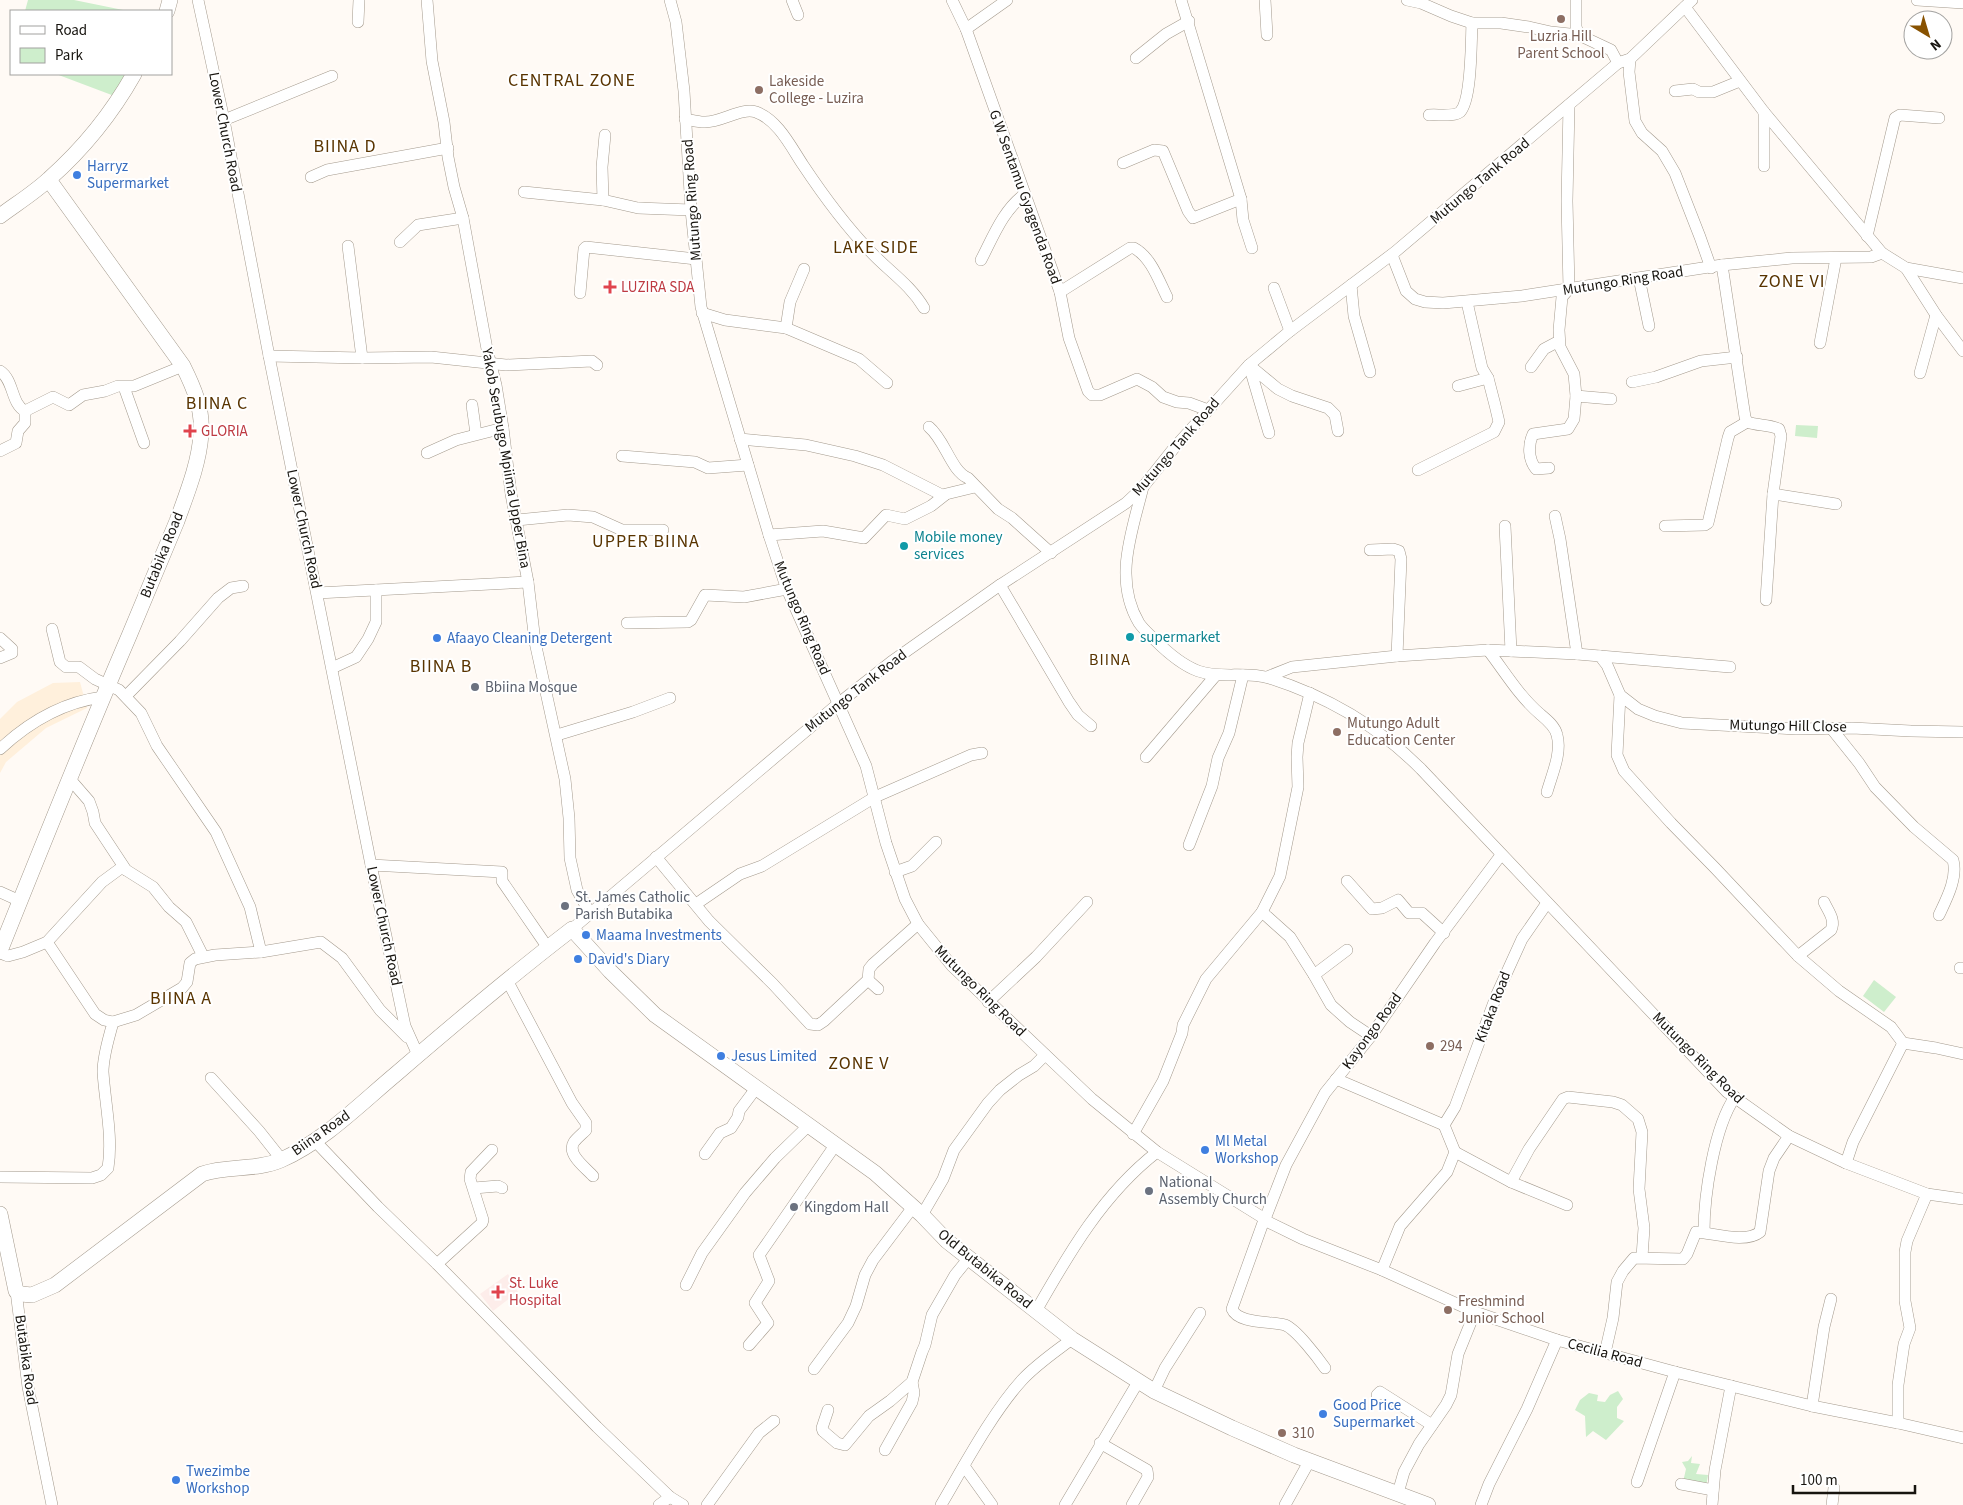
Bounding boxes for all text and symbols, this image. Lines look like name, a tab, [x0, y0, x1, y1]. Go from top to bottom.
legend	[10, 10, 172, 75]
north arrow	[1903, 10, 1953, 60]
marker: Luzria Hill Parent School	[1555, 13, 1567, 25]
text: Road	[55, 20, 87, 41]
place label: Luzria Hill Parent School	[1517, 26, 1605, 64]
text: N	[1926, 34, 1945, 55]
text: Park	[55, 45, 84, 66]
district label: CENTRAL ZONE	[508, 68, 636, 93]
street label: Lower Church Road	[203, 70, 247, 194]
place label: Lakeside College - Luzira	[769, 71, 864, 109]
marker: Lakeside College - Luzira	[753, 84, 765, 96]
street label: G W Sentamu Gyagenda Road	[984, 107, 1066, 287]
street label: Mutungo Tank Road	[1426, 133, 1534, 229]
district label: BIINA D	[313, 134, 377, 159]
street label: Mutungo Ring Road	[677, 138, 707, 262]
place label: Harryz Supermarket	[87, 156, 169, 194]
marker: Harryz Supermarket	[71, 169, 83, 181]
district label: LAKE SIDE	[833, 235, 919, 260]
street label: Mutungo Ring Road	[1561, 261, 1685, 301]
district label: ZONE VI	[1758, 269, 1826, 294]
place label: LUZIRA SDA	[621, 277, 695, 298]
marker: LUZIRA SDA	[603, 280, 617, 294]
street label: Yakob Serubugo Mpiima Upper Bina	[476, 345, 536, 570]
district label: BIINA C	[186, 391, 248, 416]
street label: Mutungo Tank Road	[1127, 393, 1225, 501]
place label: GLORIA	[201, 421, 249, 442]
marker: GLORIA	[183, 424, 197, 438]
street label: Lower Church Road	[281, 467, 327, 591]
street label: Butabika Road	[135, 509, 189, 601]
place label: Mobile money services	[914, 527, 1003, 565]
district label: UPPER BIINA	[592, 529, 700, 554]
marker: Mobile money services	[898, 540, 910, 552]
street label: Mutungo Ring Road	[768, 558, 836, 678]
place label: supermarket	[1140, 627, 1220, 648]
place label: Afaayo Cleaning Detergent	[447, 628, 612, 649]
marker: supermarket	[1124, 631, 1136, 643]
marker: Afaayo Cleaning Detergent	[431, 632, 443, 644]
street label: Mutungo Tank Road	[801, 644, 911, 738]
district label: BIINA	[1089, 649, 1131, 671]
district label: BIINA B	[410, 654, 472, 679]
place label: Bbiina Mosque	[485, 677, 577, 698]
marker: Bbiina Mosque	[469, 681, 481, 693]
place label: Mutungo Adult Education Center	[1347, 713, 1456, 751]
street label: Mutungo Hill Close	[1729, 714, 1847, 738]
marker: Mutungo Adult Education Center	[1331, 726, 1343, 738]
street label: Lower Church Road	[361, 864, 407, 988]
place label: St. James Catholic Parish Butabika	[575, 887, 690, 925]
marker: St. James Catholic Parish Butabika	[559, 900, 571, 912]
place label: Maama Investments	[596, 925, 722, 946]
marker: Maama Investments	[580, 929, 592, 941]
street label: Mutungo Ring Road	[929, 940, 1031, 1042]
place label: David's Diary	[588, 949, 670, 970]
marker: David's Diary	[572, 953, 584, 965]
street label: Kitaka Road	[1470, 968, 1516, 1046]
district label: BIINA A	[150, 986, 212, 1011]
street label: Kayongo Road	[1337, 988, 1407, 1074]
street label: Mutungo Ring Road	[1647, 1007, 1749, 1109]
place label: 294	[1440, 1036, 1463, 1057]
marker: 294	[1424, 1040, 1436, 1052]
place label: Jesus Limited	[731, 1046, 817, 1067]
marker: Jesus Limited	[715, 1050, 727, 1062]
district label: ZONE V	[828, 1051, 890, 1076]
street label: Biina Road	[287, 1105, 355, 1161]
place label: Ml Metal Workshop	[1215, 1131, 1278, 1169]
marker: Ml Metal Workshop	[1199, 1144, 1211, 1156]
place label: National Assembly Church	[1159, 1172, 1267, 1210]
marker: National Assembly Church	[1143, 1185, 1155, 1197]
place label: Kingdom Hall	[804, 1197, 889, 1218]
marker: Kingdom Hall	[788, 1201, 800, 1213]
street label: Old Butabika Road	[933, 1224, 1037, 1314]
place label: St. Luke Hospital	[509, 1273, 561, 1311]
marker: St. Luke Hospital	[491, 1285, 505, 1299]
place label: Freshmind Junior School	[1458, 1291, 1545, 1329]
marker: Freshmind Junior School	[1442, 1304, 1454, 1316]
street label: Butabika Road	[9, 1313, 43, 1407]
street label: Cecilia Road	[1565, 1333, 1645, 1373]
place label: Good Price Supermarket	[1333, 1395, 1415, 1433]
marker: Good Price Supermarket	[1317, 1408, 1329, 1420]
place label: 310	[1292, 1423, 1314, 1444]
marker: 310	[1276, 1427, 1288, 1439]
place label: Twezimbe Workshop	[186, 1461, 250, 1499]
scale bar	[1793, 1462, 1916, 1494]
text: 100 m	[1800, 1470, 1838, 1491]
marker: Twezimbe Workshop	[170, 1474, 182, 1486]

